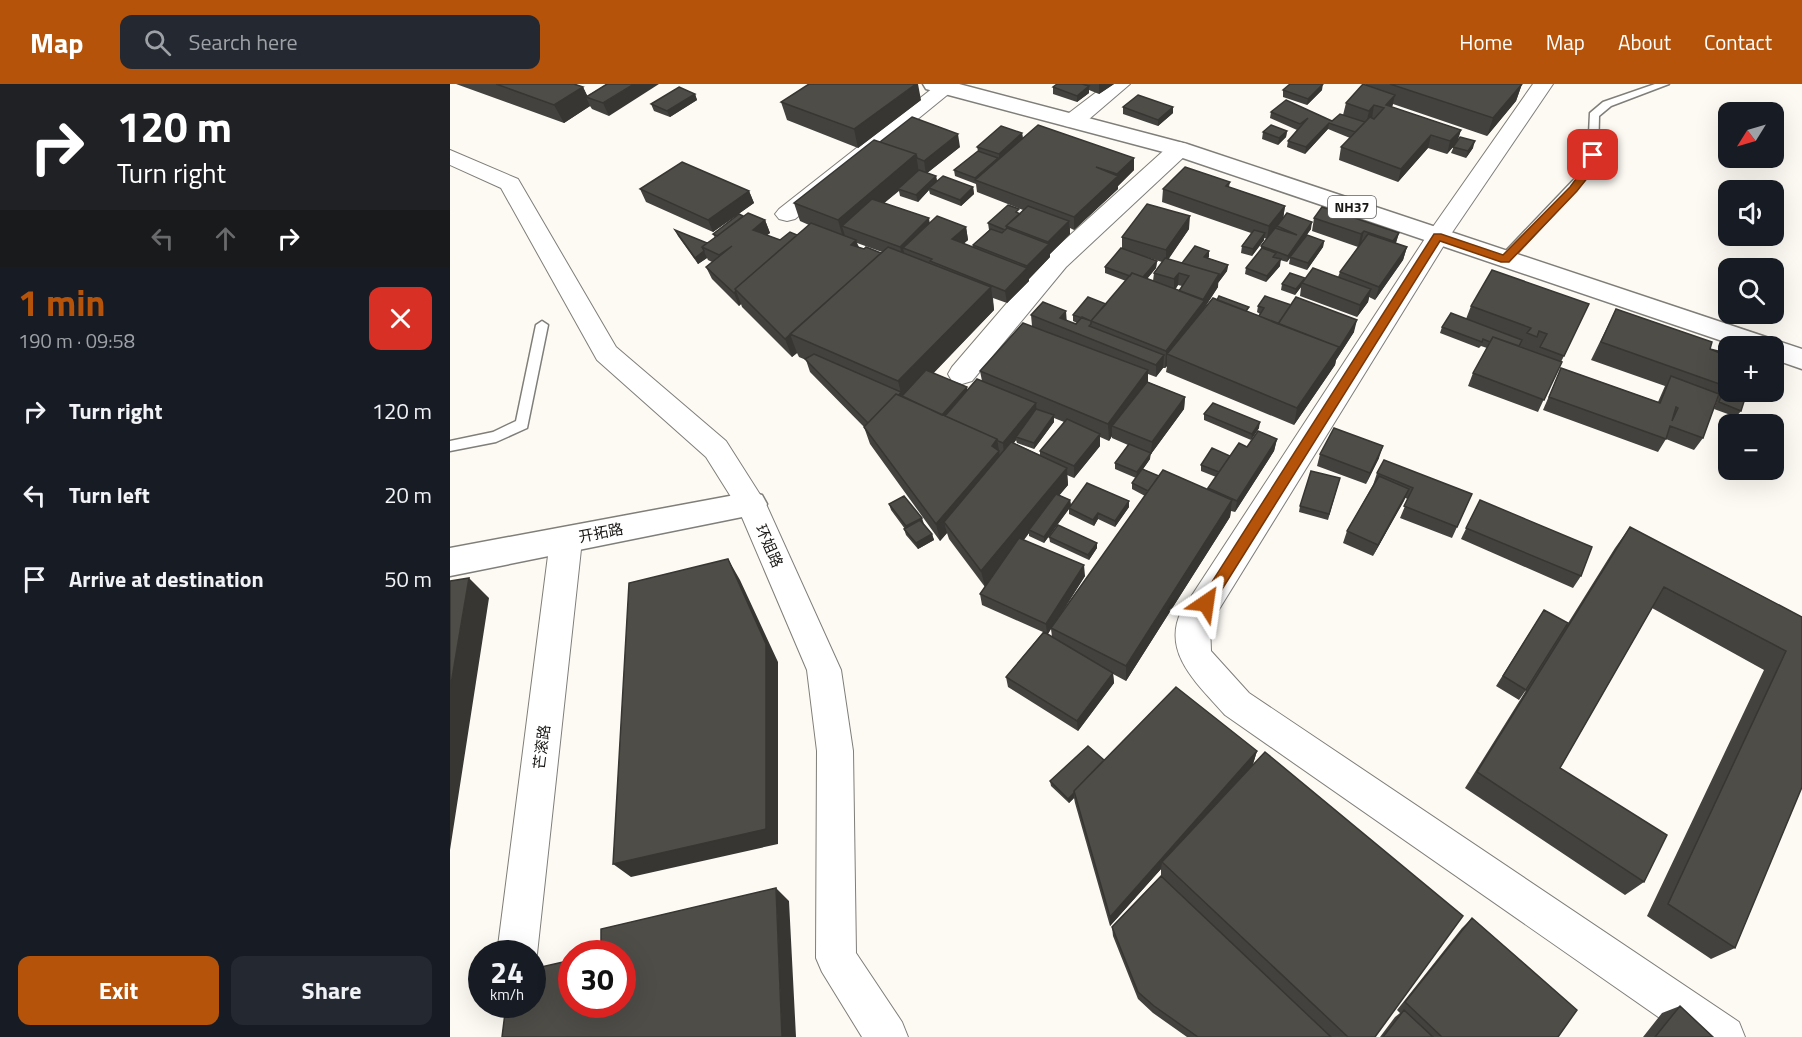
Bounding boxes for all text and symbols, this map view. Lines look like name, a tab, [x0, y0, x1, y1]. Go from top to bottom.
search box	[120, 15, 540, 69]
text: Map	[30, 21, 84, 64]
text: Search here	[189, 25, 298, 59]
icon: search	[141, 26, 174, 59]
text: Home	[1459, 26, 1513, 58]
text: Map	[1546, 26, 1585, 58]
text: About	[1618, 26, 1671, 58]
text: Contact	[1704, 26, 1772, 58]
text: 120 m	[117, 94, 232, 158]
north arrow	[1718, 102, 1784, 168]
map controls	[1718, 102, 1784, 480]
icon: right	[18, 108, 96, 186]
pin	[1567, 129, 1618, 180]
icon: arrive	[1576, 138, 1609, 171]
text: Turn right	[117, 152, 226, 193]
button: sound	[1718, 180, 1784, 246]
road number: NH37	[1328, 196, 1376, 218]
icon: left	[146, 222, 179, 255]
icon: ahead	[209, 222, 242, 255]
icon: right	[272, 222, 305, 255]
button: search	[1718, 258, 1784, 324]
text: 1 min	[18, 275, 105, 330]
button: close	[369, 287, 432, 350]
text: 190 m · 09:58	[18, 325, 135, 356]
button: +	[1718, 336, 1784, 402]
text: Turn right	[69, 394, 163, 428]
text: 120 m	[372, 394, 432, 428]
icon: right	[18, 395, 51, 428]
button: −	[1718, 414, 1784, 480]
text: Turn left	[69, 478, 150, 512]
text: 20 m	[384, 478, 432, 512]
icon: left	[18, 479, 51, 512]
street label: 开拓路	[577, 517, 625, 548]
street label: 环姐路	[750, 521, 789, 571]
text: Arrive at destination	[69, 562, 264, 596]
text: 50 m	[384, 562, 432, 596]
icon: arrive	[18, 563, 51, 596]
position arrow	[1174, 571, 1238, 635]
street label: 芒滚路	[527, 723, 556, 771]
speed limit sign: 30	[558, 940, 636, 1018]
text: 24	[490, 949, 524, 995]
button: Exit	[18, 956, 219, 1025]
button: Share	[231, 956, 432, 1025]
text: km/h	[490, 983, 524, 1006]

